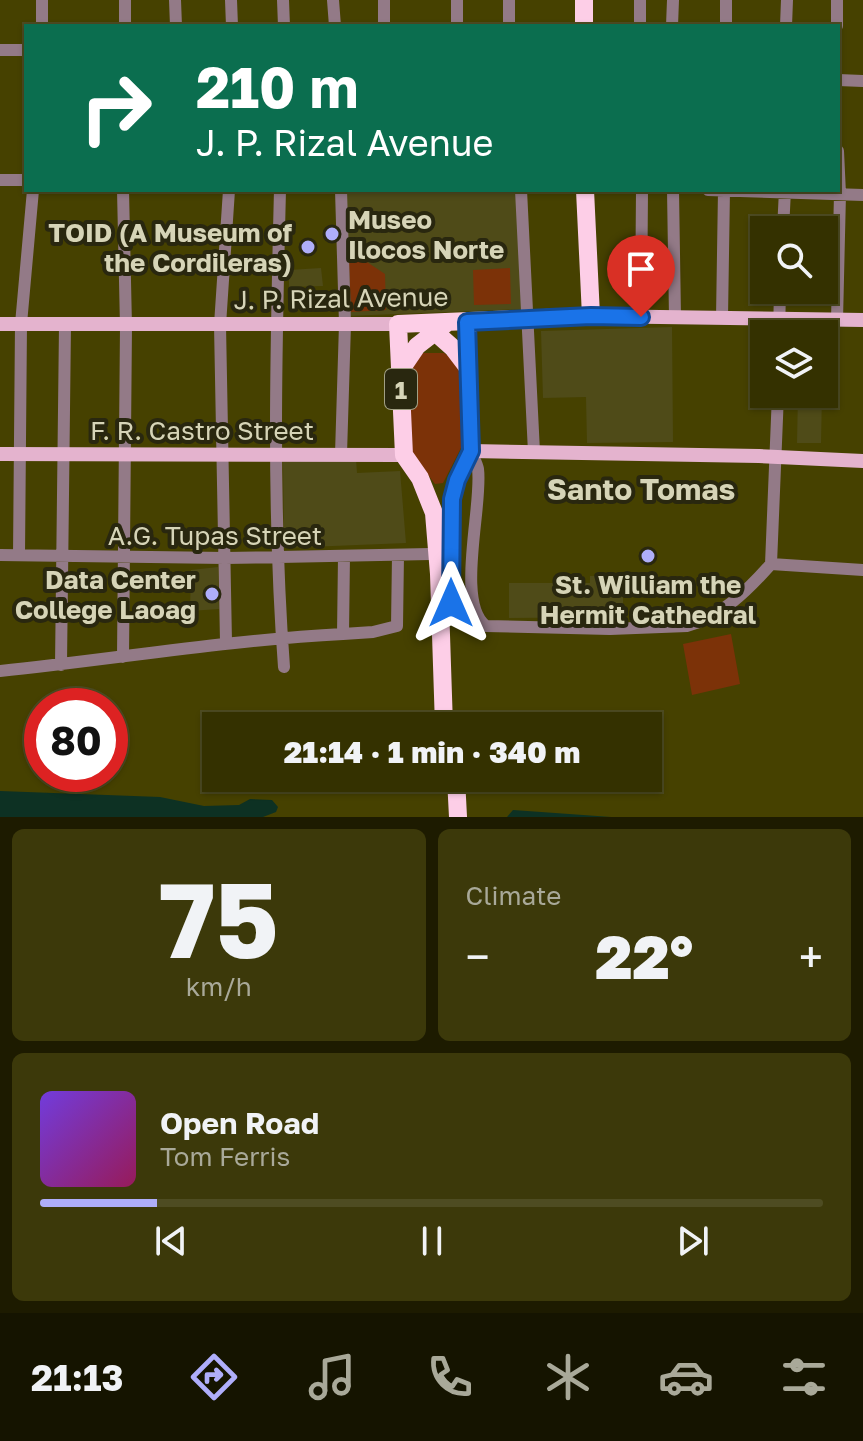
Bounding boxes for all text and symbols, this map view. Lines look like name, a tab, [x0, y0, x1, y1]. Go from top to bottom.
text: 210 m	[196, 53, 358, 120]
icon: right	[64, 56, 168, 160]
text: J. P. Rizal Avenue	[196, 121, 493, 164]
place label: Museo Ilocos Norte	[348, 204, 504, 265]
map controls	[750, 216, 838, 408]
button: search	[750, 216, 838, 304]
place label: TOID (A Museum of the Cordileras)	[48, 217, 292, 278]
marker: Museo Ilocos Norte	[323, 225, 341, 243]
pin	[607, 235, 675, 317]
marker: TOID (A Museum of the Cordileras)	[299, 238, 317, 256]
icon: arrive	[619, 247, 663, 291]
street label: J. P. Rizal Avenue	[233, 281, 449, 315]
button: layers	[750, 320, 838, 408]
road number: 1	[385, 369, 417, 409]
street label: F. R. Castro Street	[90, 415, 314, 446]
district label: Santo Tomas	[547, 471, 735, 507]
street label: A.G. Tupas Street	[108, 520, 322, 551]
marker: St. William the Hermit Cathedral	[639, 547, 657, 565]
position arrow	[409, 561, 493, 645]
place label: Data Center College Laoag	[15, 564, 196, 625]
place label: St. William the Hermit Cathedral	[540, 569, 757, 630]
marker: Data Center College Laoag	[203, 585, 221, 603]
speed limit sign: 80	[24, 688, 128, 792]
text: 21:14 · 1 min · 340 m	[284, 734, 580, 770]
text: 75	[159, 856, 279, 981]
text: Climate	[466, 880, 561, 911]
text: 22°	[595, 920, 693, 992]
text: −	[466, 930, 490, 983]
text: +	[799, 930, 823, 983]
text: km/h	[186, 971, 252, 1002]
text: Open Road	[160, 1105, 319, 1141]
text: Tom Ferris	[160, 1141, 290, 1172]
icon: previous	[149, 1219, 193, 1263]
icon: pause	[410, 1219, 454, 1263]
icon: next	[671, 1219, 715, 1263]
icon: directions	[186, 1349, 242, 1405]
icon: music	[304, 1349, 360, 1405]
icon: phone	[422, 1349, 478, 1405]
icon: climate	[540, 1349, 596, 1405]
icon: car	[658, 1349, 714, 1405]
icon: filters	[776, 1349, 832, 1405]
text: 21:13	[31, 1356, 124, 1399]

